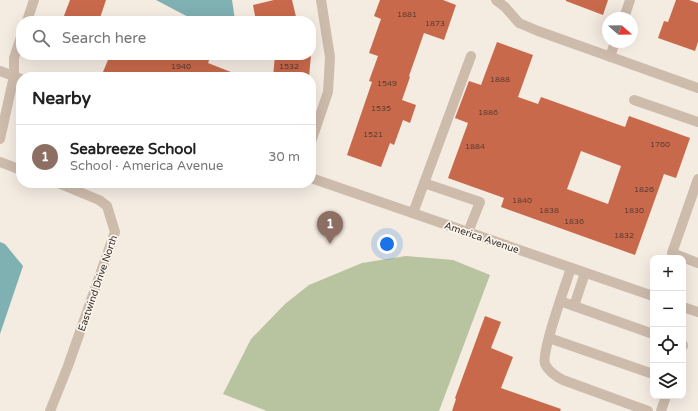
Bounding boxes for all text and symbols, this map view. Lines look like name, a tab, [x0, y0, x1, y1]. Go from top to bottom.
house number: 1881	[397, 10, 417, 19]
north arrow	[602, 12, 638, 48]
search box	[16, 16, 316, 60]
house number: 1873	[425, 19, 445, 28]
icon: search	[30, 27, 52, 49]
text: Search here	[62, 29, 146, 47]
house number: 1940	[171, 62, 191, 71]
house number: 1532	[279, 62, 299, 71]
house number: 1888	[490, 75, 510, 84]
house number: 1549	[377, 79, 397, 88]
text: Nearby	[32, 88, 91, 109]
house number: 1535	[371, 104, 391, 113]
house number: 1886	[478, 108, 498, 117]
house number: 1521	[363, 130, 383, 139]
text: Seabreeze School	[70, 140, 196, 158]
house number: 1760	[650, 140, 670, 149]
house number: 1884	[465, 142, 485, 151]
text: 1	[41, 149, 49, 165]
text: 30 m	[268, 149, 300, 165]
text: School · America Avenue	[70, 158, 223, 174]
house number: 1826	[634, 185, 654, 194]
house number: 1840	[512, 196, 532, 205]
house number: 1838	[539, 206, 559, 215]
house number: 1830	[624, 206, 644, 215]
pin: 1	[317, 211, 343, 244]
house number: 1836	[564, 217, 584, 226]
street label: America Avenue	[443, 220, 521, 256]
house number: 1832	[614, 231, 634, 240]
street label: Eastwind Drive North	[76, 234, 120, 333]
your location	[377, 234, 397, 254]
map controls	[650, 255, 686, 399]
button: +	[650, 255, 686, 291]
button: −	[650, 291, 686, 327]
button: locate	[650, 327, 686, 363]
button: layers	[650, 363, 686, 399]

